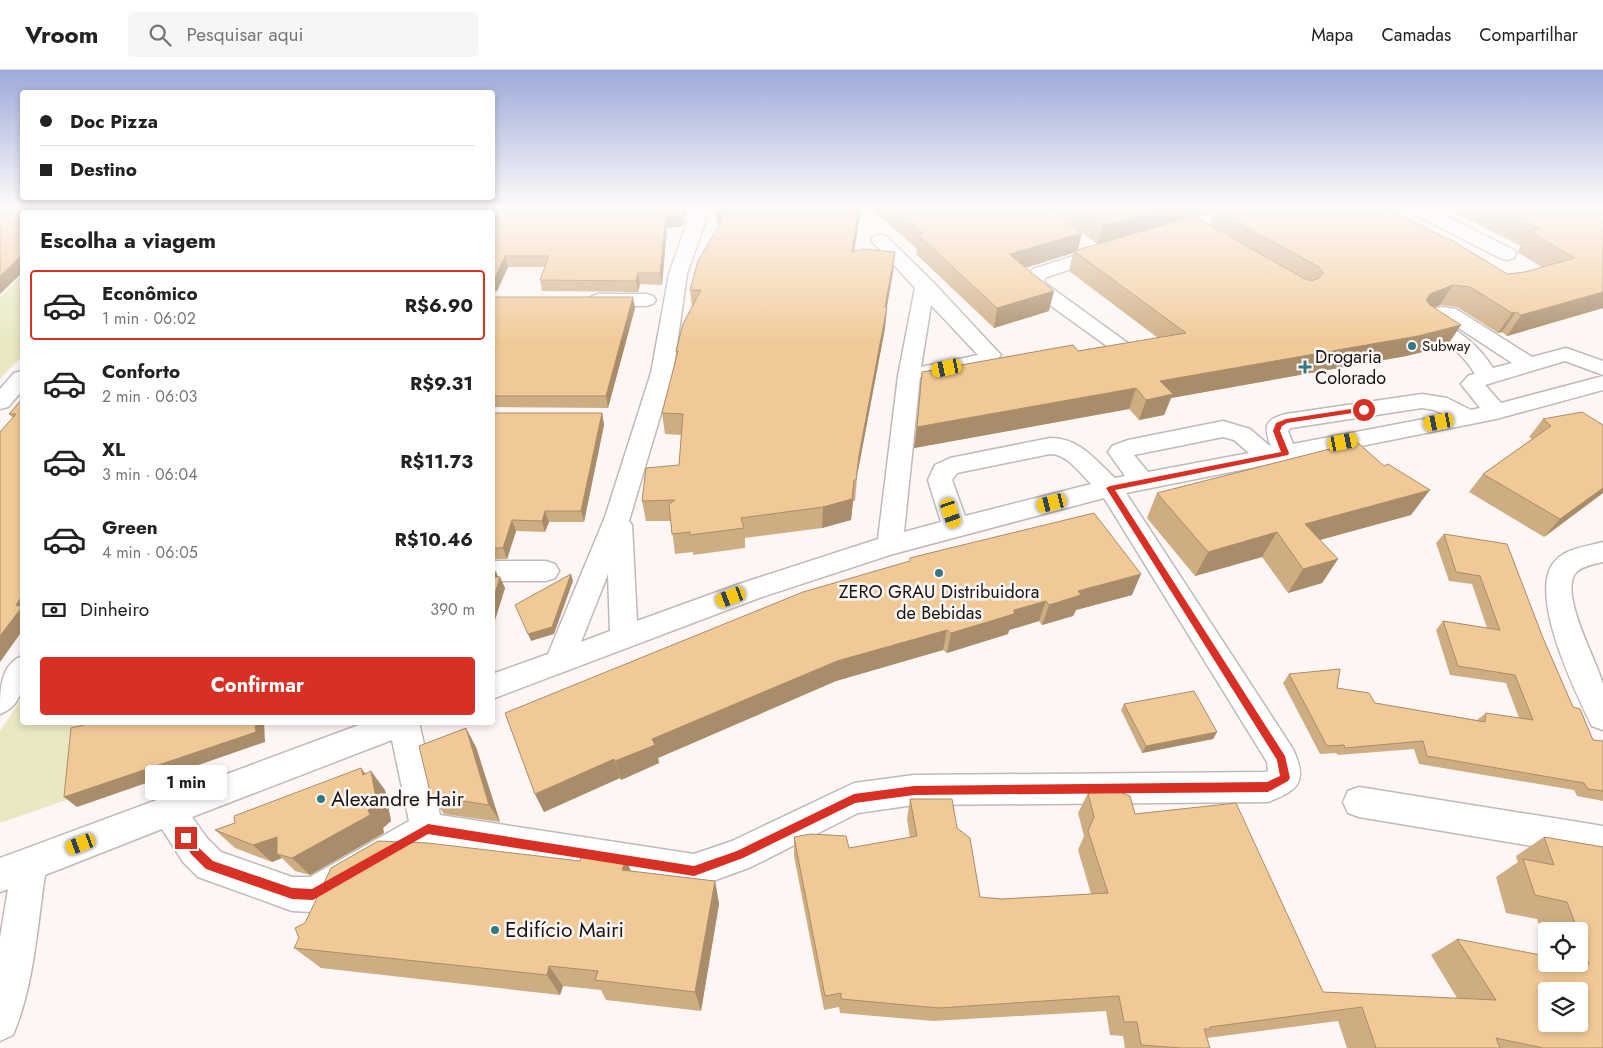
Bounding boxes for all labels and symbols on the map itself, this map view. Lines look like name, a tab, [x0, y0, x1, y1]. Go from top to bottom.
place label: Subway	[1422, 335, 1471, 357]
marker: Subway	[1406, 340, 1418, 352]
place label: Drogaria Colorado	[1315, 344, 1386, 391]
car	[930, 358, 963, 378]
marker: Drogaria Colorado	[1299, 361, 1311, 373]
route start	[1353, 399, 1375, 421]
car	[1422, 412, 1455, 432]
car	[1326, 432, 1359, 452]
car	[1035, 492, 1068, 514]
car	[939, 496, 962, 530]
marker: ZERO GRAU Distribuidora de Bebidas	[933, 567, 945, 579]
place label: ZERO GRAU Distribuidora de Bebidas	[839, 579, 1039, 626]
car	[714, 585, 747, 609]
callout: 1 min	[145, 766, 227, 800]
place label: Alexandre Hair	[331, 784, 465, 814]
marker: Alexandre Hair	[315, 793, 327, 805]
route end	[175, 827, 197, 849]
car	[64, 832, 97, 856]
place label: Edifício Mairi	[505, 915, 624, 945]
marker: Edifício Mairi	[489, 924, 501, 936]

